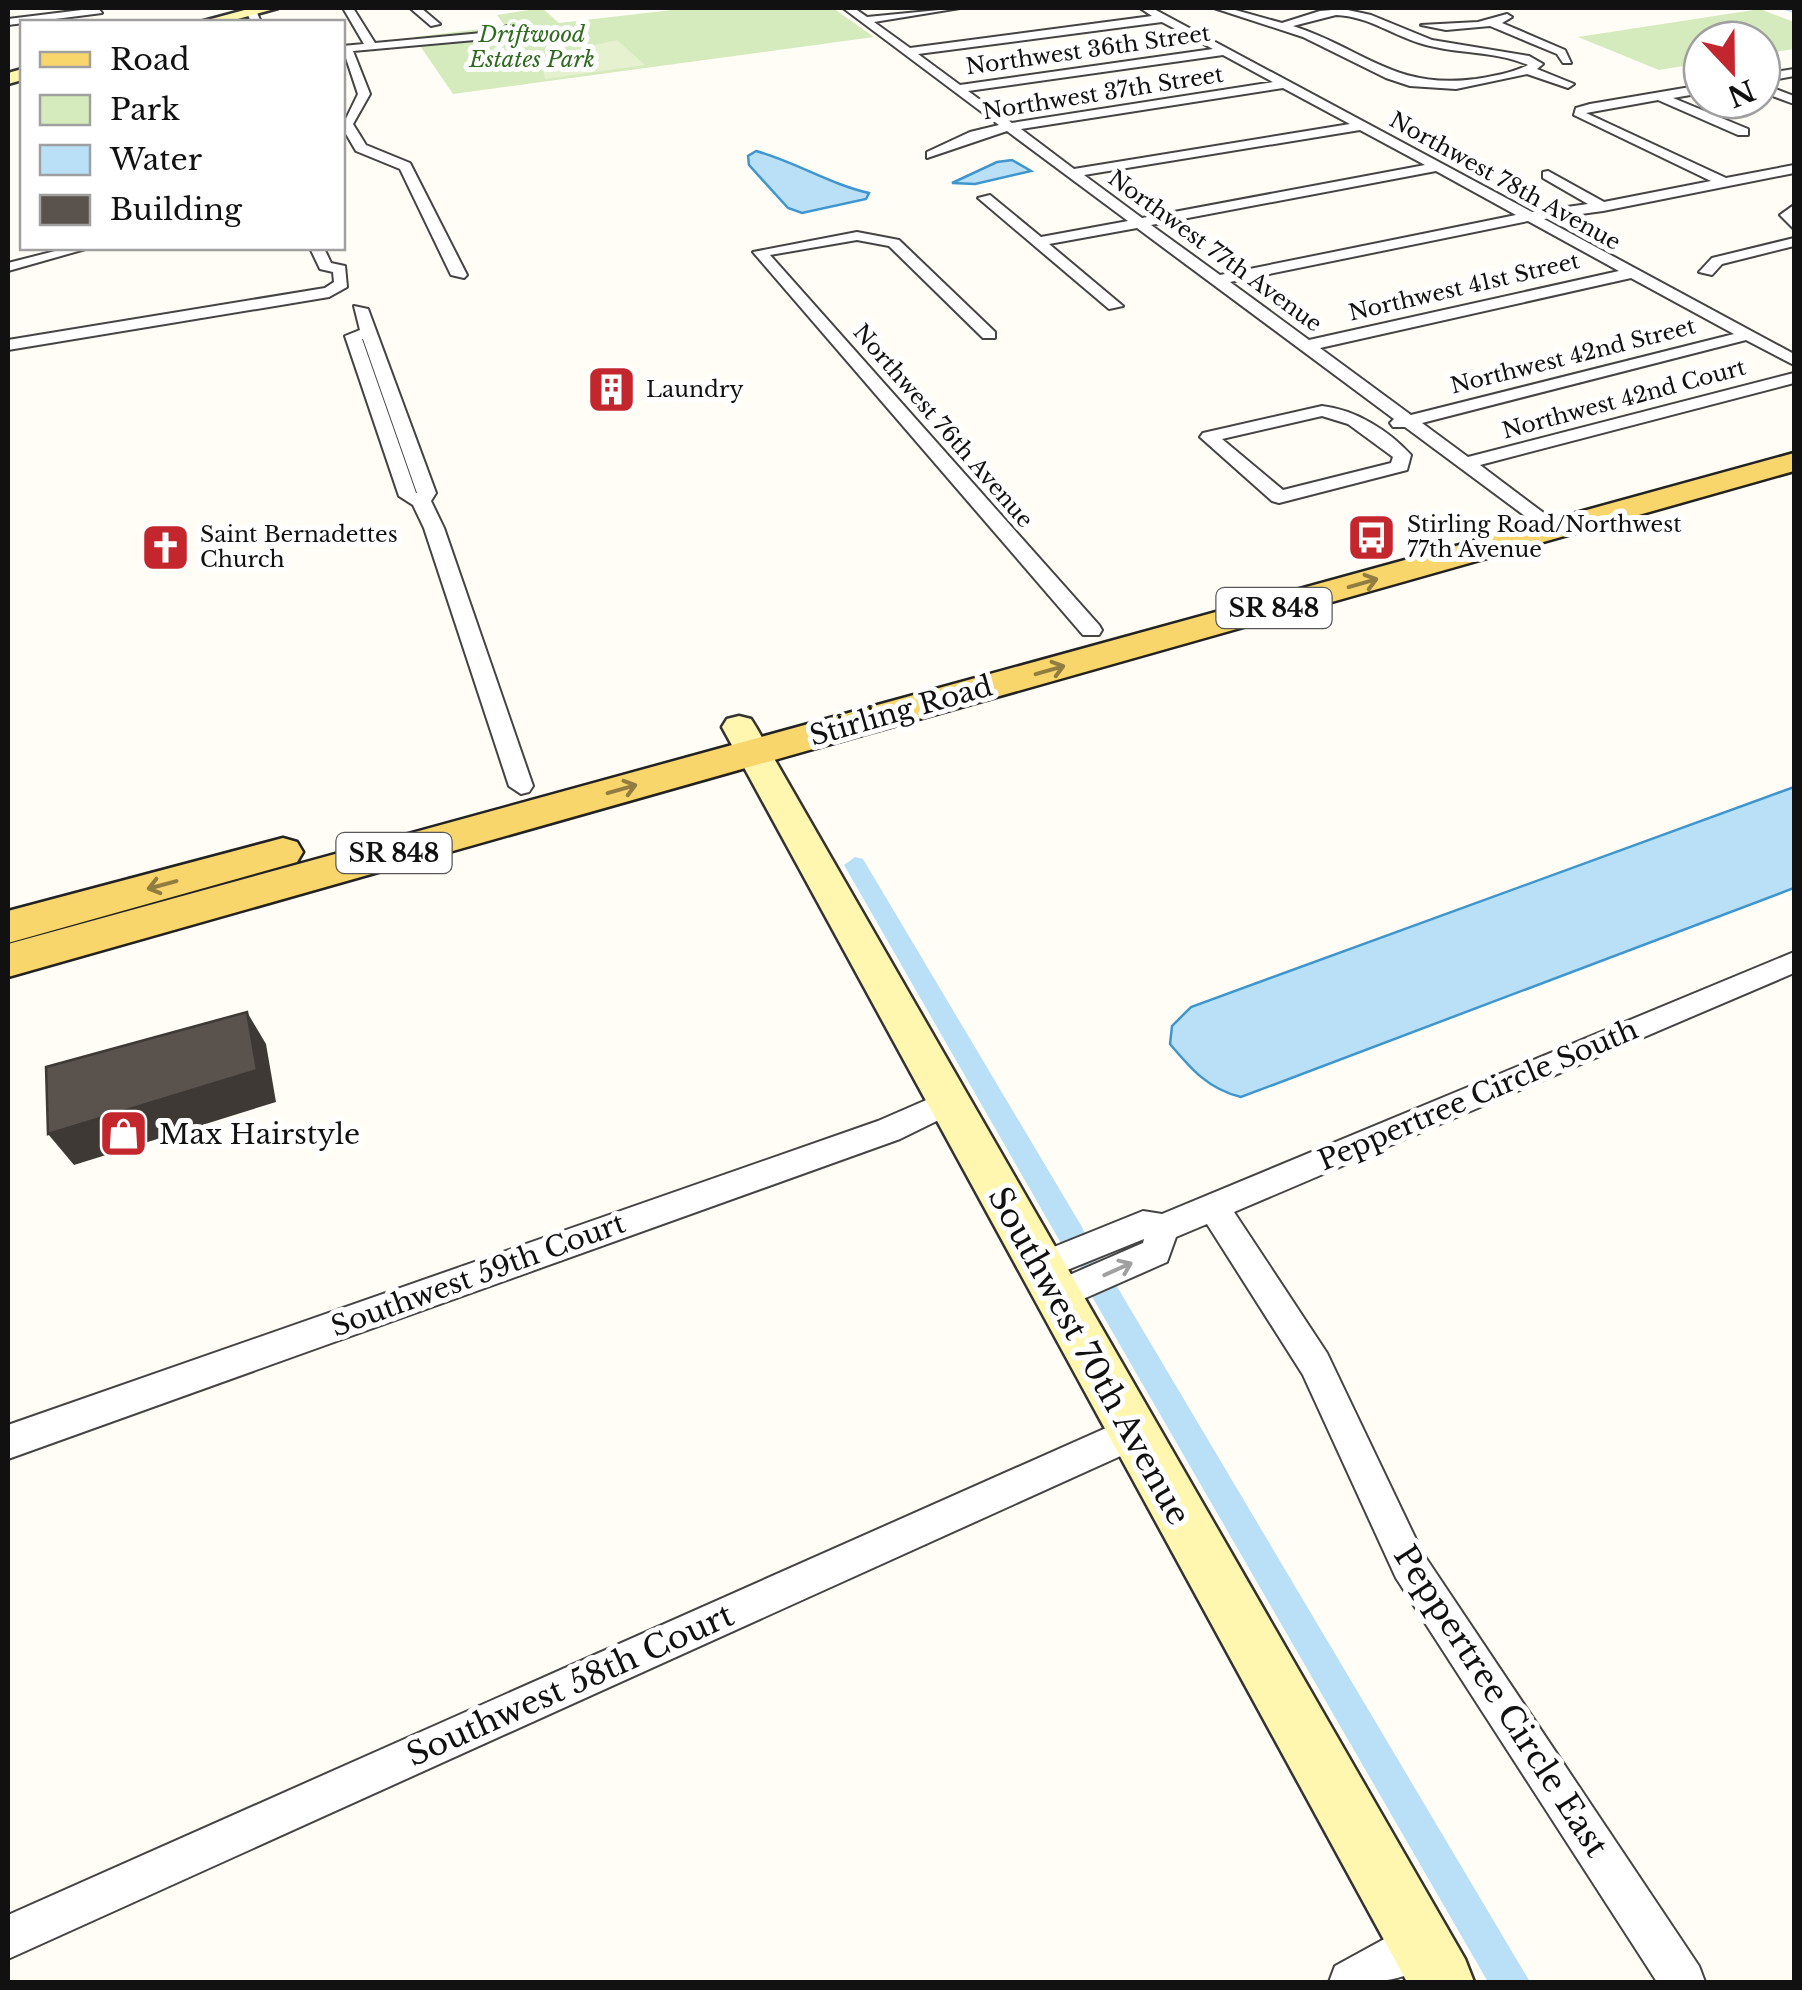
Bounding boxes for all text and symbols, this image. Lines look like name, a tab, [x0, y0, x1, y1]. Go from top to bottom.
street label: Northwest 36th Street	[964, 19, 1213, 81]
legend	[20, 20, 345, 250]
north arrow	[1682, 20, 1782, 120]
park label: Driftwood Estates Park	[468, 21, 595, 73]
text: Road	[110, 41, 190, 78]
street label: Northwest 37th Street	[981, 61, 1226, 125]
text: N	[1722, 72, 1760, 114]
text: Park	[110, 91, 180, 128]
street label: Northwest 78th Avenue	[1385, 106, 1625, 256]
text: Water	[109, 141, 203, 178]
street label: Northwest 77th Avenue	[1103, 164, 1327, 338]
text: Building	[110, 191, 243, 228]
street label: Northwest 41st Street	[1346, 247, 1583, 327]
street label: Northwest 42nd Street	[1448, 312, 1699, 400]
street label: Northwest 76th Avenue	[847, 319, 1039, 533]
street label: Northwest 42nd Court	[1499, 353, 1749, 445]
building icon: Laundry	[585, 363, 637, 415]
place label: Laundry	[646, 376, 743, 403]
bus stop icon: Stirling Road/Northwest 77th Avenue	[1346, 511, 1398, 563]
place label: Stirling Road/Northwest 77th Avenue	[1407, 511, 1682, 563]
church icon: Saint Bernadettes Church	[139, 521, 191, 573]
place label: Saint Bernadettes Church	[200, 521, 398, 573]
one-way arrow	[1347, 573, 1378, 591]
road number: SR 848	[1216, 588, 1332, 628]
one-way arrow	[1034, 660, 1065, 678]
street label: Stirling Road	[806, 668, 996, 754]
one-way arrow	[606, 779, 637, 797]
road number: SR 848	[336, 833, 452, 873]
one-way arrow	[147, 877, 178, 895]
street label: Peppertree Circle South	[1313, 1012, 1643, 1178]
shop icon: Max Hairstyle	[98, 1108, 150, 1160]
place label: Max Hairstyle	[159, 1117, 360, 1152]
street label: Southwest 70th Avenue	[979, 1180, 1199, 1532]
street label: Southwest 59th Court	[326, 1205, 630, 1345]
one-way arrow	[1102, 1259, 1133, 1277]
street label: Peppertree Circle East	[1385, 1538, 1617, 1864]
street label: Southwest 58th Court	[400, 1595, 740, 1775]

